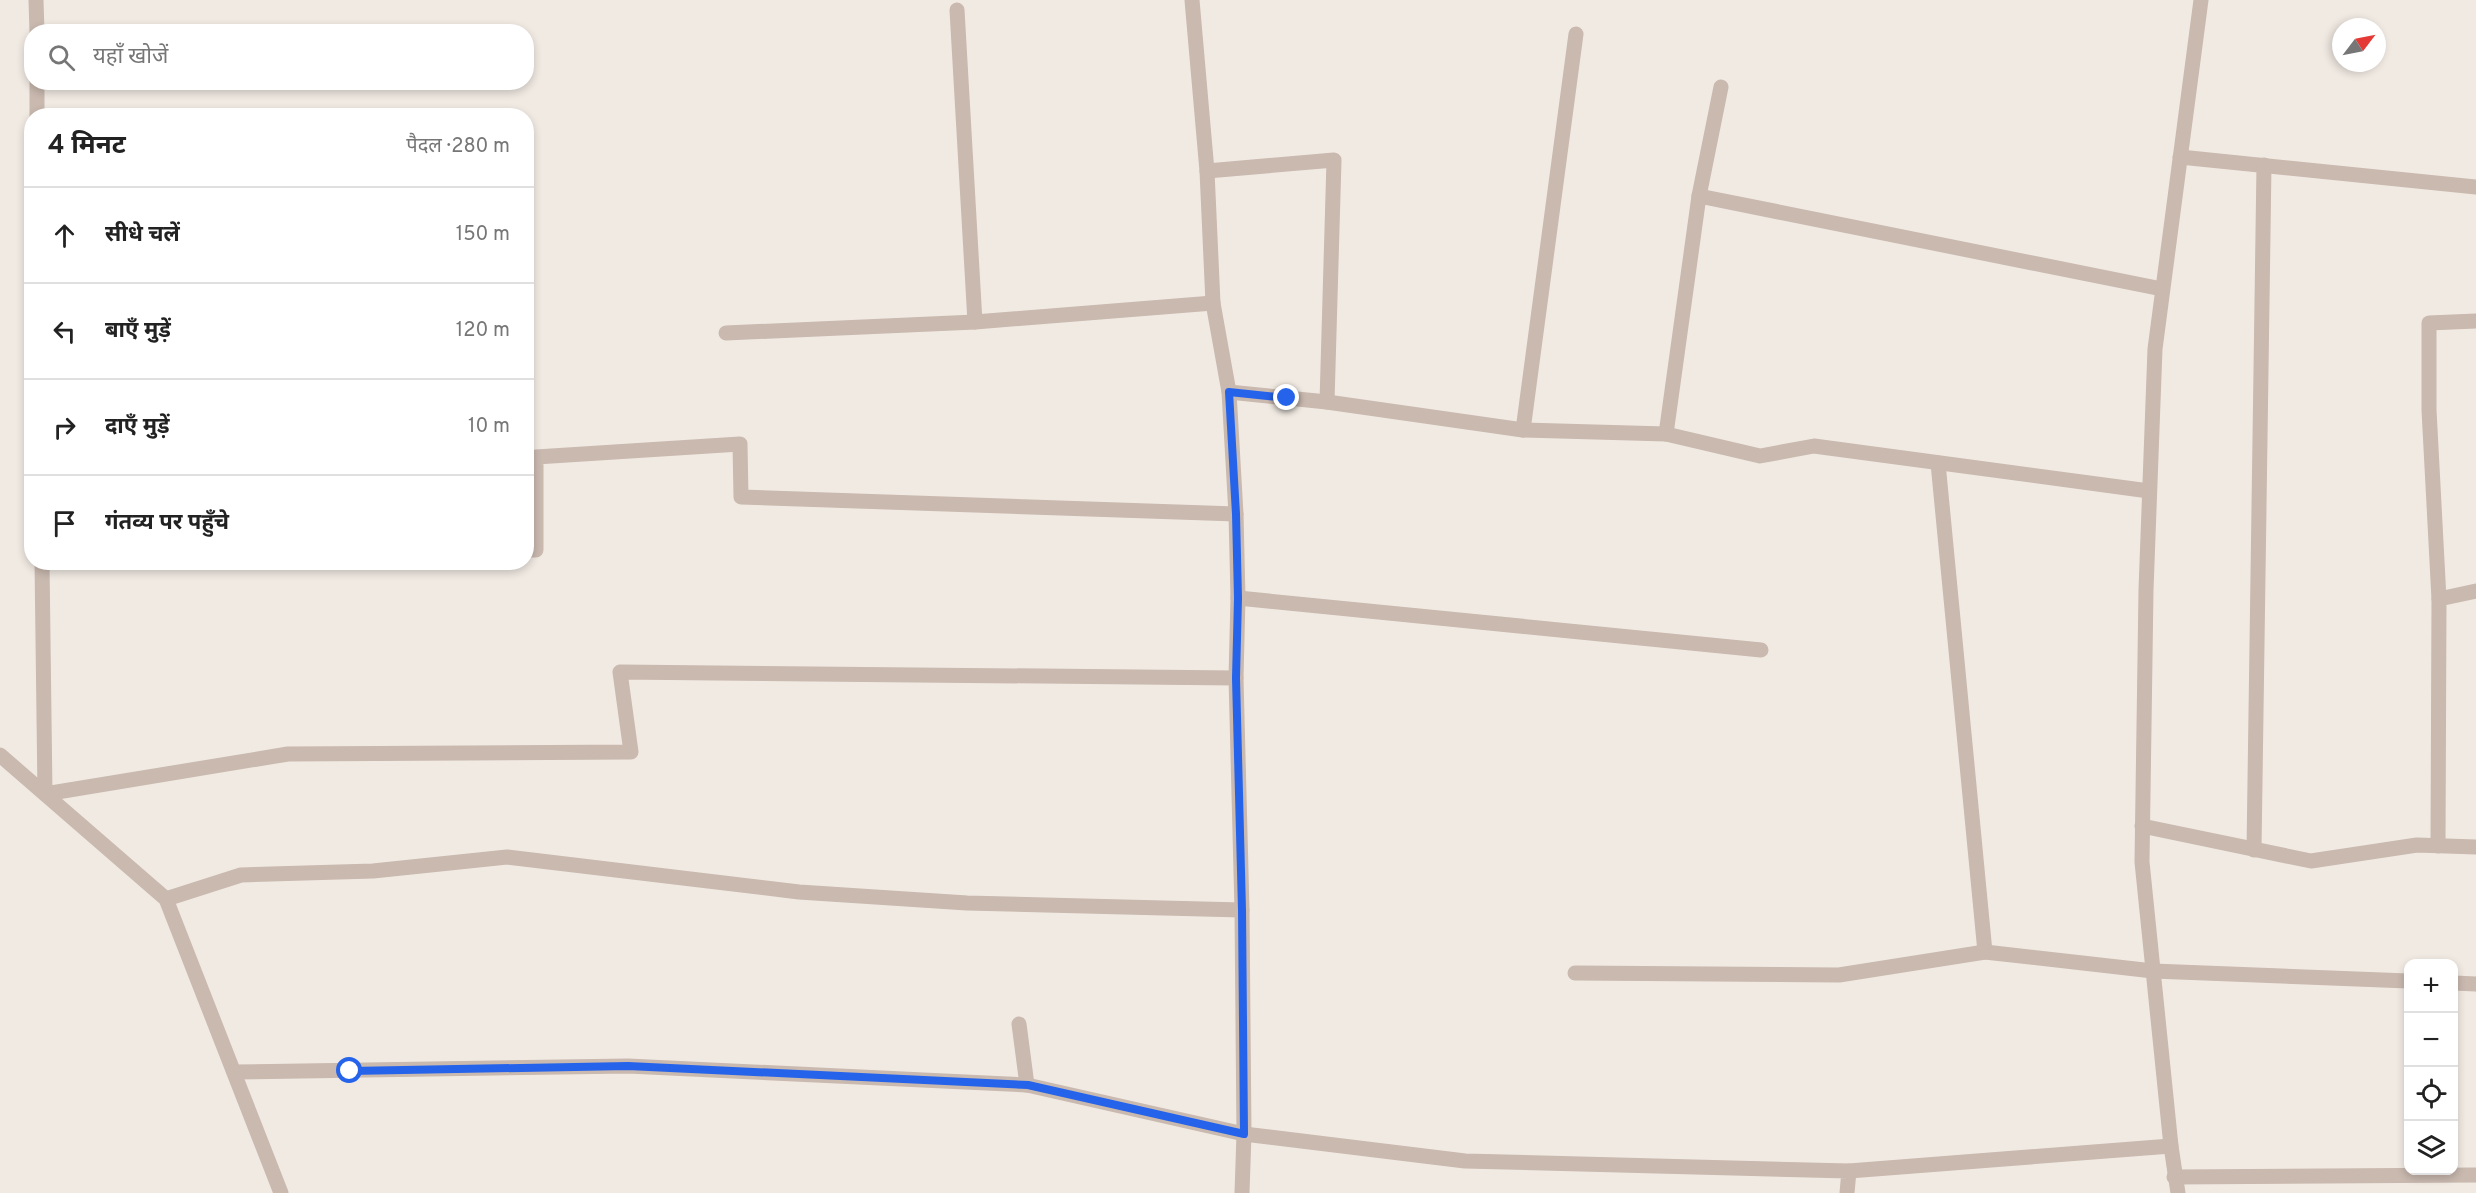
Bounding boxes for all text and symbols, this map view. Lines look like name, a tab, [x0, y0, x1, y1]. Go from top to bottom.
north arrow	[2332, 18, 2386, 72]
search box	[24, 24, 534, 90]
icon: search	[45, 41, 78, 74]
text: यहाँ खोजें	[93, 44, 168, 71]
text: 4 मिनट	[48, 130, 126, 163]
text: पैदल · 280 m	[406, 134, 510, 160]
icon: ahead	[48, 219, 81, 252]
text: सीधे चलें	[105, 222, 180, 249]
text: 150 m	[456, 222, 510, 248]
icon: left	[48, 315, 81, 348]
text: बाएँ मुड़ें	[105, 318, 171, 345]
text: 120 m	[456, 318, 510, 344]
route end	[1273, 384, 1299, 410]
icon: right	[48, 411, 81, 444]
text: दाएँ मुड़ें	[105, 414, 170, 441]
text: 10 m	[468, 414, 510, 440]
icon: arrive	[48, 507, 81, 540]
text: गंतव्य पर पहुँचे	[105, 510, 229, 537]
map controls	[2404, 959, 2458, 1175]
button: +	[2404, 959, 2458, 1013]
button: −	[2404, 1013, 2458, 1067]
route start	[336, 1057, 362, 1083]
button: locate	[2404, 1067, 2458, 1121]
button: layers	[2404, 1121, 2458, 1175]

